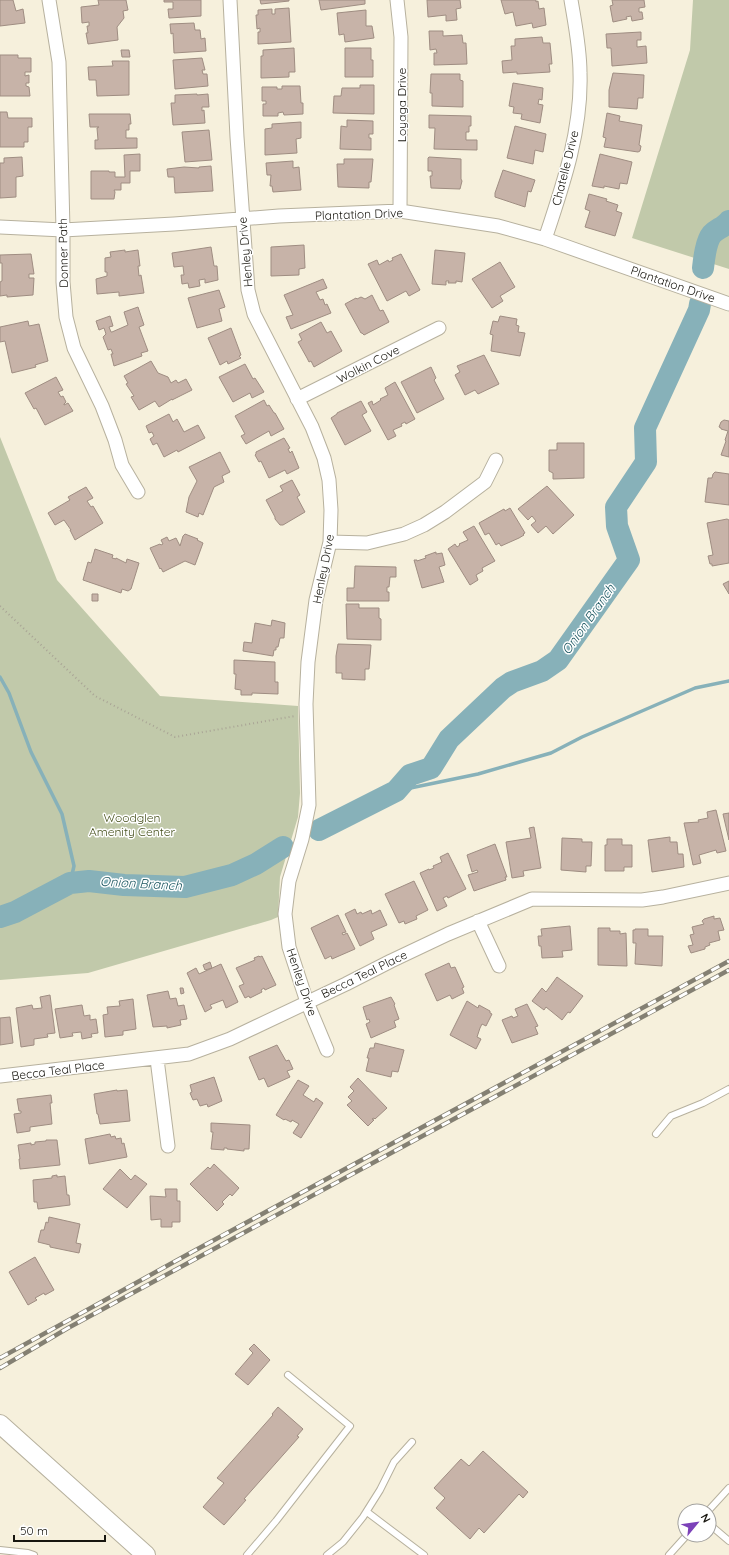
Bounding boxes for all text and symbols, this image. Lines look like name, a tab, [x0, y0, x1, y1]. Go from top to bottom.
street label: Loyaga Drive	[394, 67, 409, 142]
street label: Chatelle Drive	[548, 129, 582, 207]
street label: Plantation Drive	[315, 205, 404, 223]
street label: Henley Drive	[234, 216, 256, 288]
street label: Donner Path	[55, 218, 71, 288]
street label: Plantation Drive	[629, 263, 717, 306]
street label: Wolkin Cove	[334, 342, 402, 386]
street label: Henley Drive	[309, 533, 337, 605]
water label: Onion Branch	[558, 580, 618, 657]
park label: Woodglen Amenity Center	[89, 810, 175, 839]
water label: Onion Branch	[100, 873, 183, 893]
street label: Henley Drive	[283, 946, 321, 1018]
street label: Becca Teal Place	[319, 947, 410, 1001]
street label: Becca Teal Place	[11, 1057, 106, 1083]
north arrow	[677, 1503, 717, 1543]
text: N	[698, 1511, 714, 1525]
scale bar	[14, 1517, 105, 1543]
text: 50 m	[20, 1523, 48, 1538]

